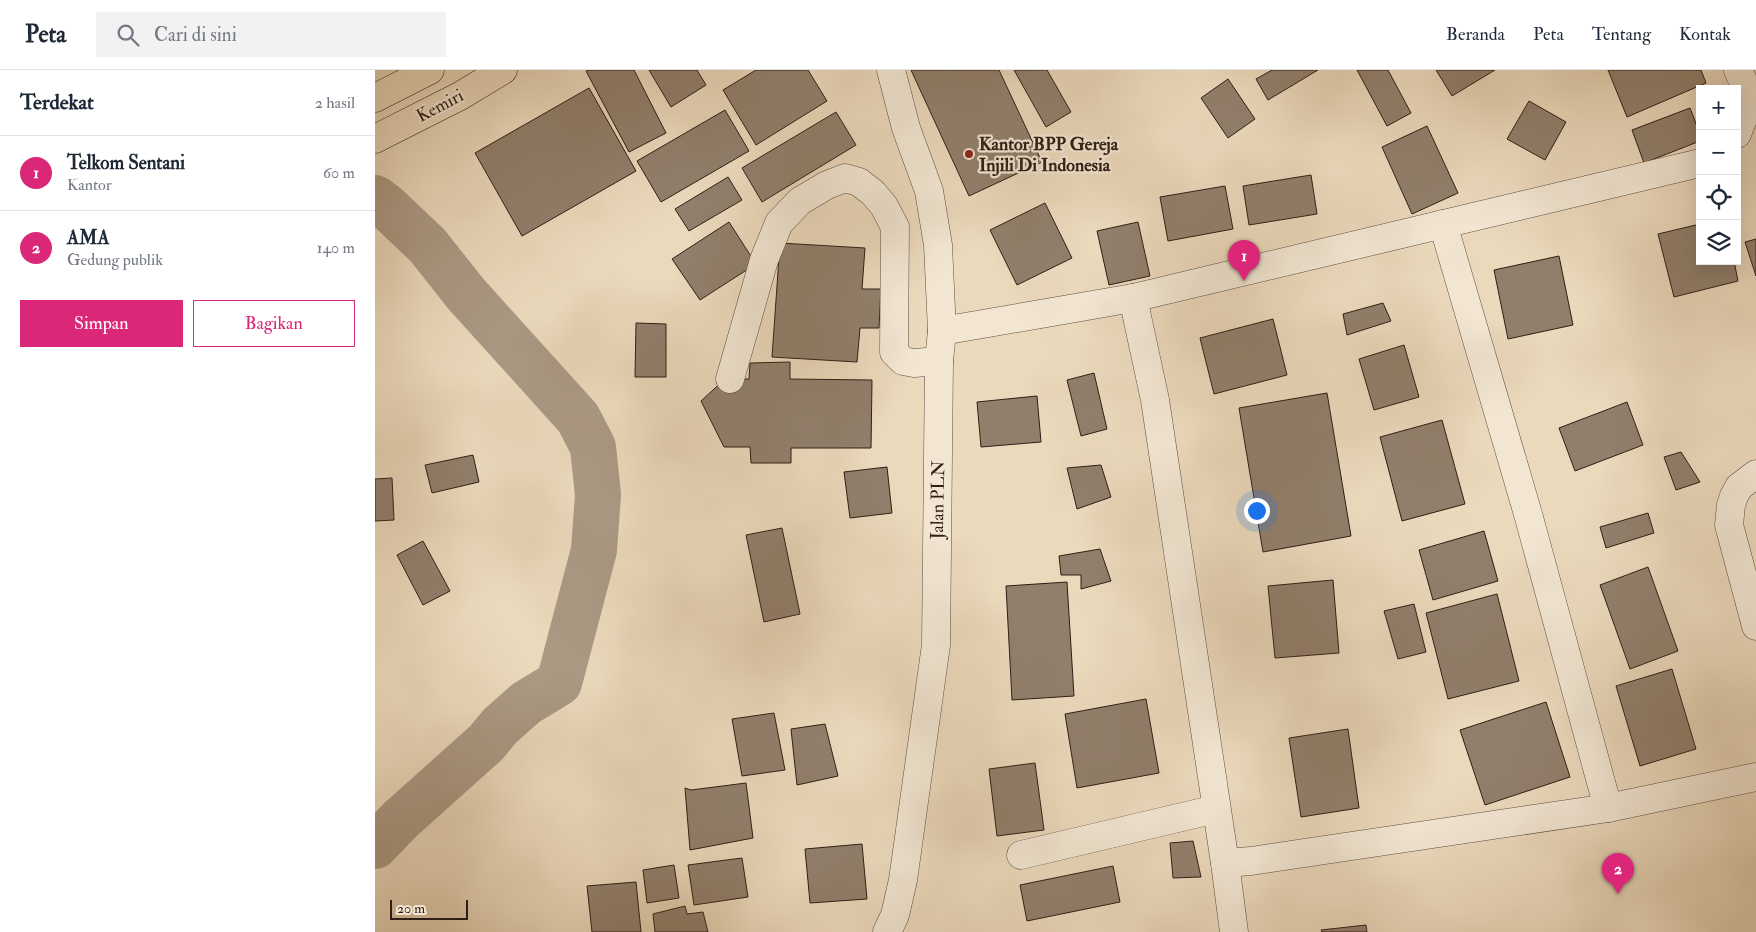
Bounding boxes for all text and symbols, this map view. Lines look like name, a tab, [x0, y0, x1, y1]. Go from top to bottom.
search box	[96, 12, 446, 57]
text: Peta	[25, 19, 66, 50]
icon: search	[114, 21, 142, 49]
text: Cari di sini	[154, 23, 237, 47]
text: Beranda	[1446, 23, 1505, 46]
text: Peta	[1533, 23, 1564, 46]
text: Tentang	[1592, 23, 1651, 46]
text: Kontak	[1679, 23, 1731, 46]
street label: Kemiri	[412, 84, 468, 128]
map controls	[1696, 85, 1741, 265]
button: +	[1696, 85, 1741, 130]
text: Terdekat	[20, 89, 94, 116]
text: 2 hasil	[315, 93, 355, 113]
button: −	[1696, 130, 1741, 175]
place label: Kantor BPP Gereja Injili Di Indonesia	[979, 133, 1119, 177]
marker: Kantor BPP Gereja Injili Di Indonesia	[963, 148, 975, 160]
text: Telkom Sentani	[67, 151, 185, 175]
text: 1	[33, 163, 39, 183]
text: 60 m	[323, 163, 355, 183]
text: Kantor	[67, 175, 112, 195]
button: locate	[1696, 175, 1741, 220]
button: layers	[1696, 220, 1741, 265]
text: AMA	[67, 226, 110, 250]
text: 2	[32, 238, 40, 258]
text: 140 m	[317, 238, 355, 258]
pin: 1	[1228, 240, 1260, 281]
text: Gedung publik	[67, 250, 163, 270]
button: Simpan	[20, 300, 183, 347]
button: Bagikan	[193, 300, 355, 347]
street label: Jalan PLN	[926, 460, 950, 541]
your location	[1244, 498, 1270, 524]
pin: 2	[1602, 853, 1634, 894]
scale bar	[390, 897, 467, 920]
text: 20 m	[397, 900, 425, 917]

